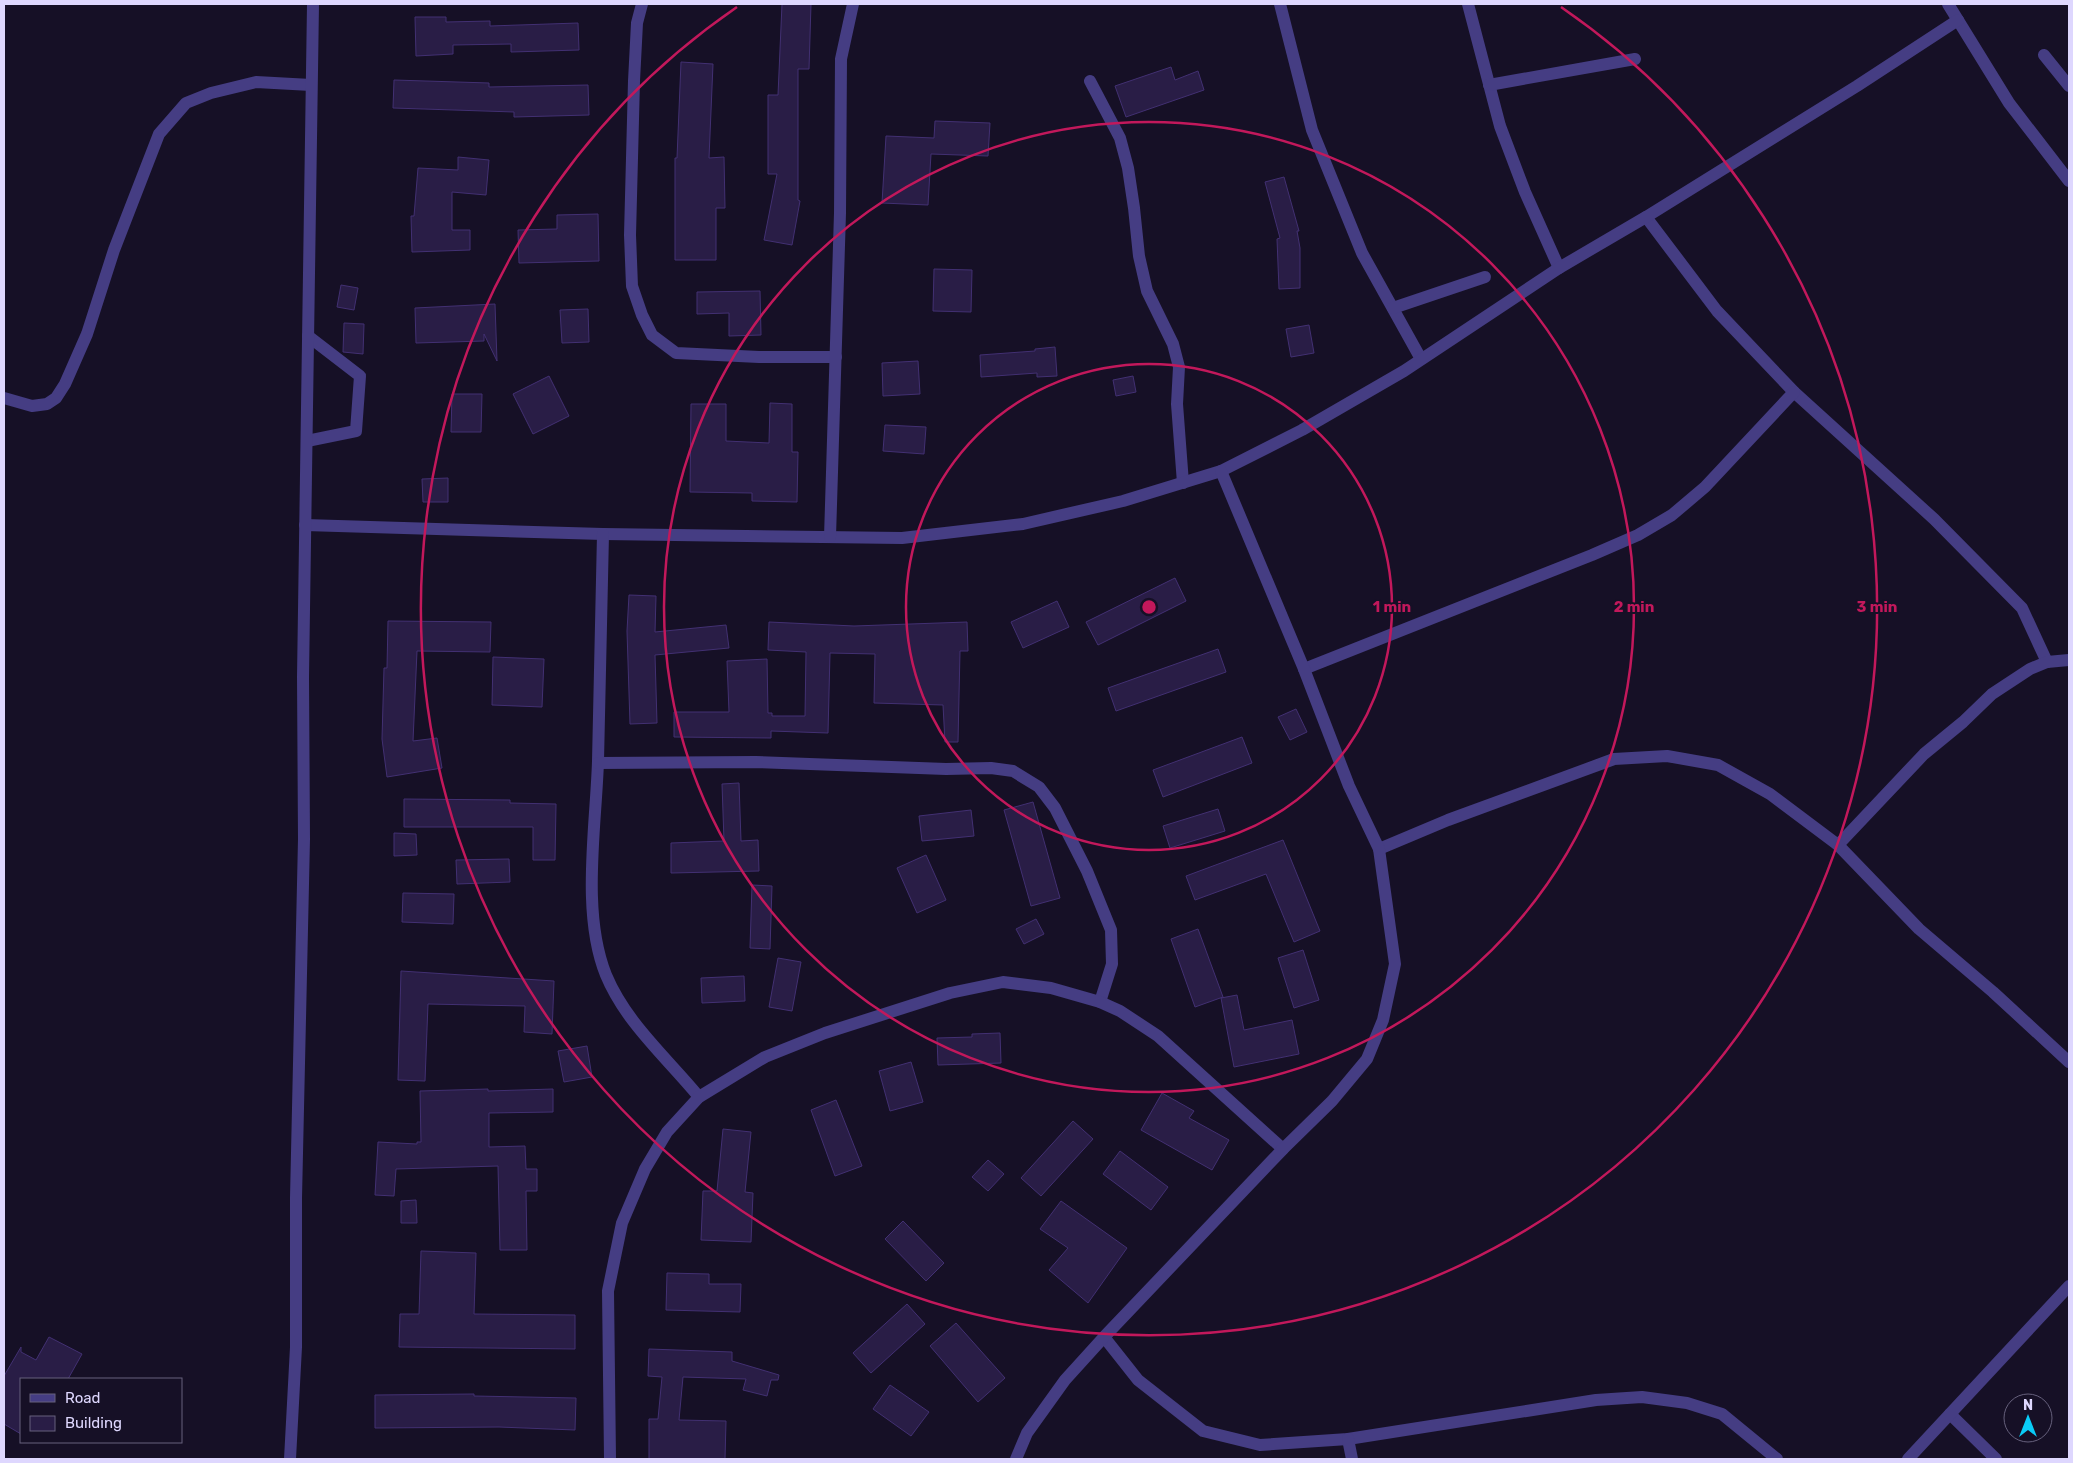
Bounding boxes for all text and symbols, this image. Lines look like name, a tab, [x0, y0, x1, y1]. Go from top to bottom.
centre of rings	[1140, 598, 1158, 616]
text: 1 min	[1373, 598, 1411, 616]
text: 2 min	[1614, 598, 1654, 616]
text: 3 min	[1857, 598, 1897, 616]
legend	[20, 1378, 182, 1443]
text: Road	[65, 1389, 101, 1407]
north arrow	[2003, 1393, 2053, 1443]
text: N	[2023, 1397, 2033, 1414]
text: Building	[65, 1414, 122, 1432]

